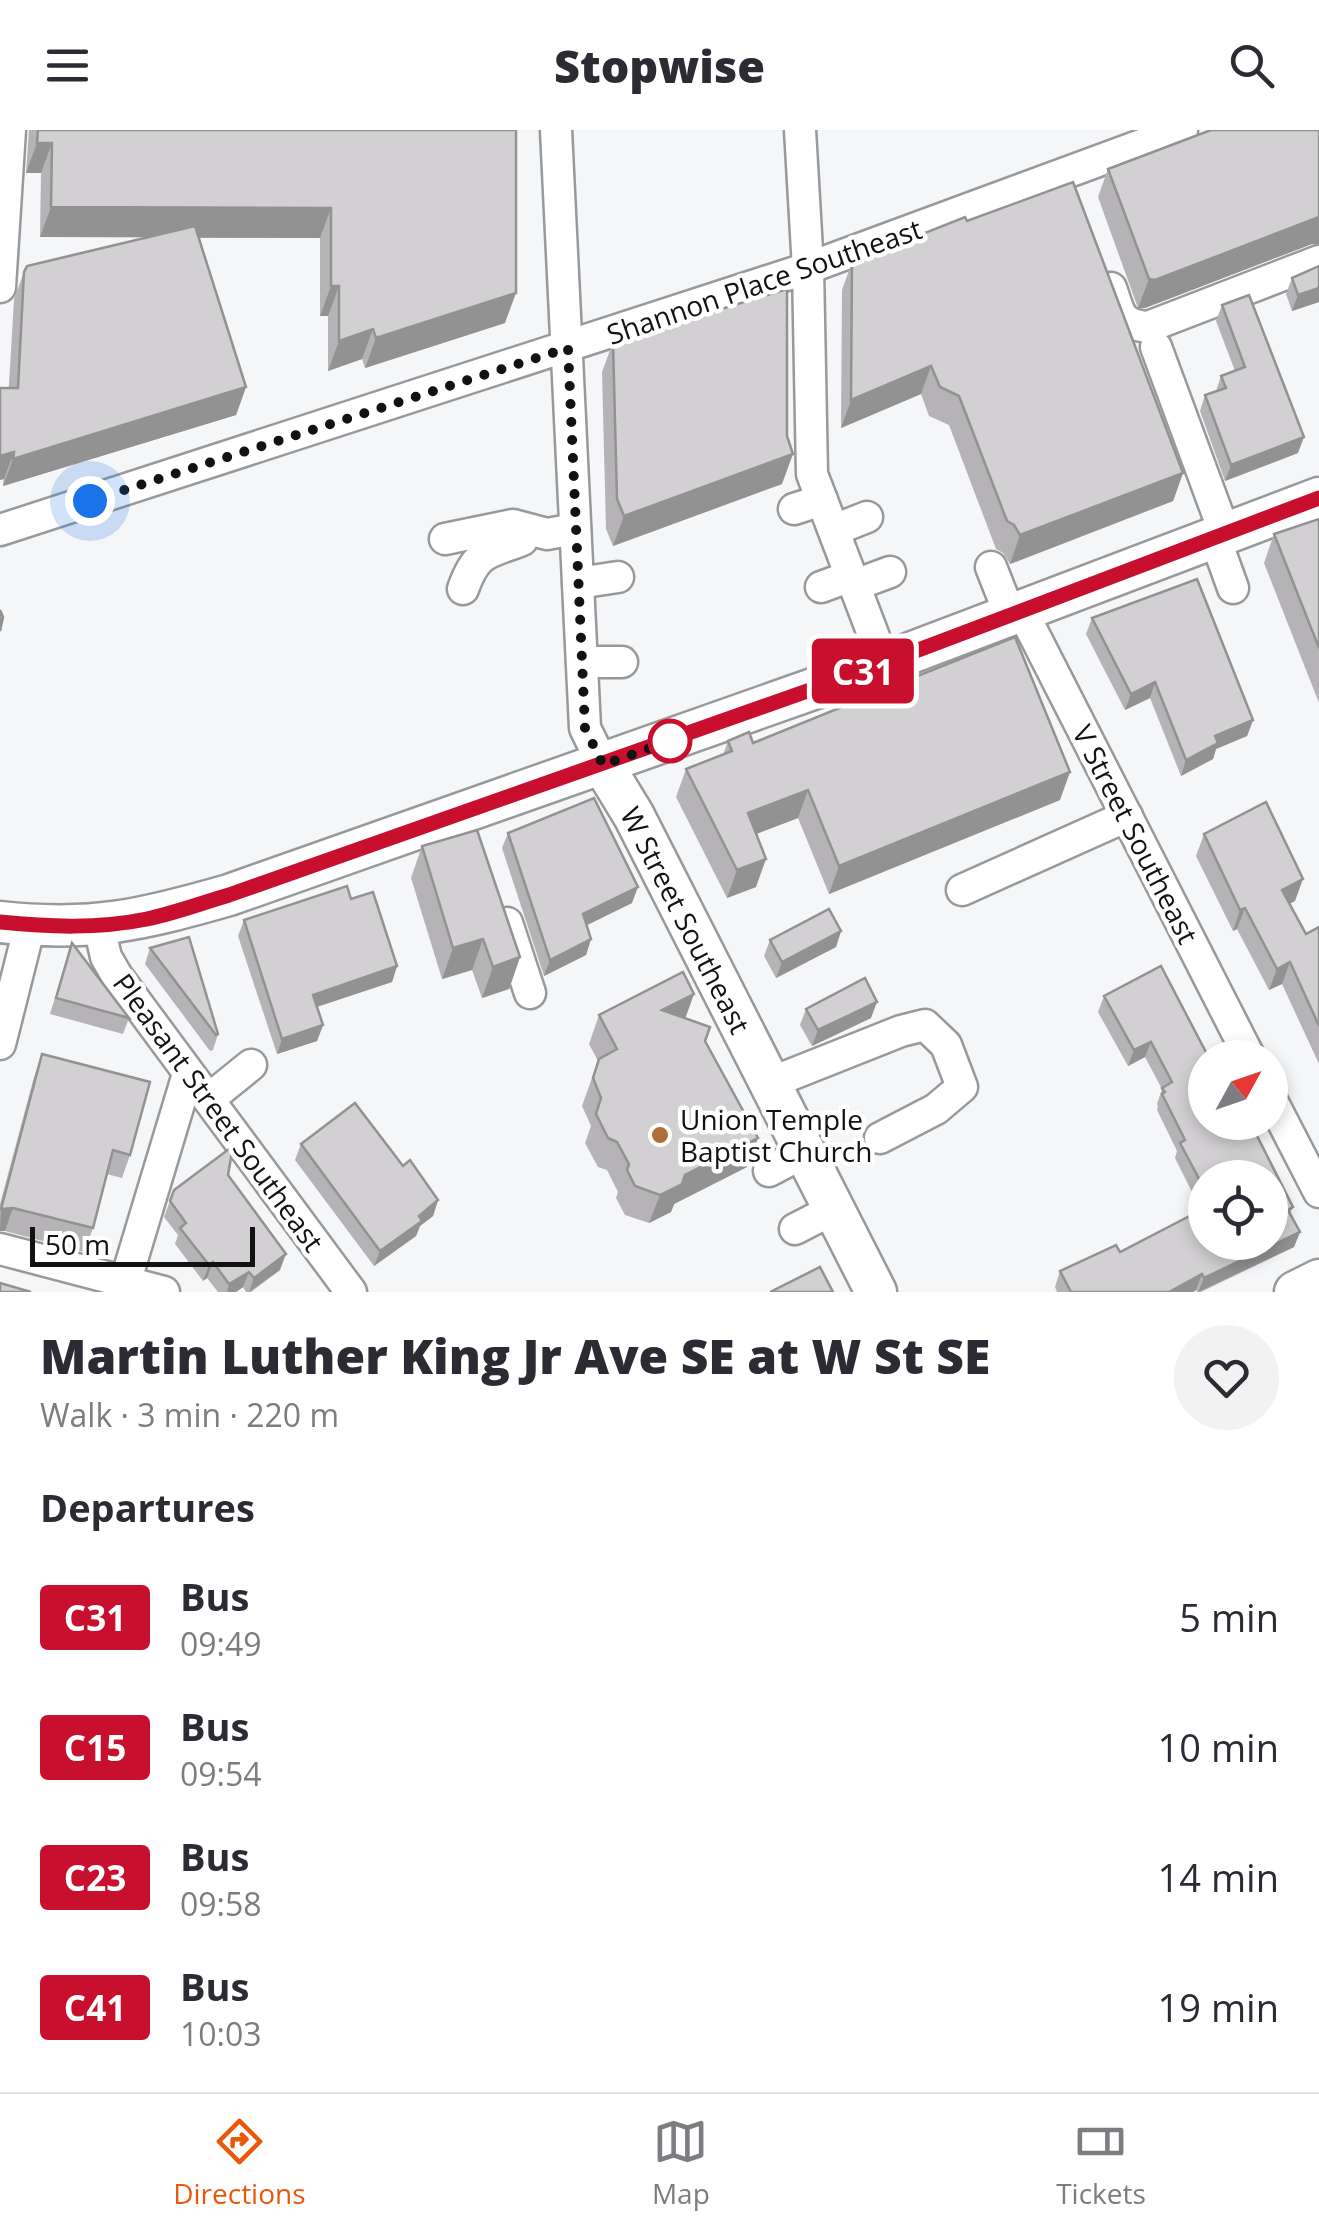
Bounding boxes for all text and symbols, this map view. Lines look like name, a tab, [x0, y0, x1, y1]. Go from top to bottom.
text: Stopwise	[554, 35, 765, 96]
icon: menu	[40, 38, 95, 93]
icon: search	[1224, 38, 1279, 93]
street label: Shannon Place Southeast	[601, 209, 927, 353]
your location	[65, 476, 115, 526]
line badge: C31	[806, 638, 920, 704]
text: C31	[832, 648, 894, 695]
street label: V Street Southeast	[1064, 718, 1208, 950]
unlabelled marker	[649, 720, 691, 762]
street label: W Street Southeast	[612, 800, 760, 1040]
street label: Pleasant Street Southeast	[105, 965, 333, 1259]
north arrow	[1188, 1040, 1288, 1140]
map controls	[1188, 1040, 1288, 1260]
place label: Union Temple Baptist Church	[680, 1100, 872, 1170]
marker: Union Temple Baptist Church	[649, 1124, 671, 1146]
button: locate	[1188, 1160, 1288, 1260]
scale bar	[30, 1222, 255, 1266]
text: 50 m	[45, 1225, 110, 1263]
text: Martin Luther King Jr Ave SE at W St SE	[40, 1323, 990, 1388]
button: heart	[1174, 1325, 1279, 1430]
text: Walk · 3 min · 220 m	[40, 1393, 339, 1436]
text: Departures	[40, 1481, 255, 1533]
text: Bus	[180, 1570, 249, 1622]
text: 5 min	[1179, 1591, 1279, 1643]
text: C31	[64, 1594, 126, 1641]
text: 09:49	[180, 1622, 262, 1665]
text: Bus	[180, 1700, 249, 1752]
text: 10 min	[1158, 1721, 1279, 1773]
text: C15	[64, 1724, 126, 1771]
text: 09:54	[180, 1752, 262, 1795]
text: Bus	[180, 1830, 249, 1882]
text: 14 min	[1158, 1851, 1279, 1903]
text: C23	[64, 1854, 126, 1901]
text: 09:58	[180, 1882, 262, 1925]
text: Bus	[180, 1960, 249, 2012]
text: 19 min	[1158, 1981, 1279, 2033]
text: C41	[64, 1984, 126, 2031]
text: 10:03	[180, 2012, 262, 2055]
tab: Directions	[173, 2114, 306, 2212]
tab: Map	[652, 2114, 710, 2212]
tab: Tickets	[1056, 2114, 1146, 2212]

